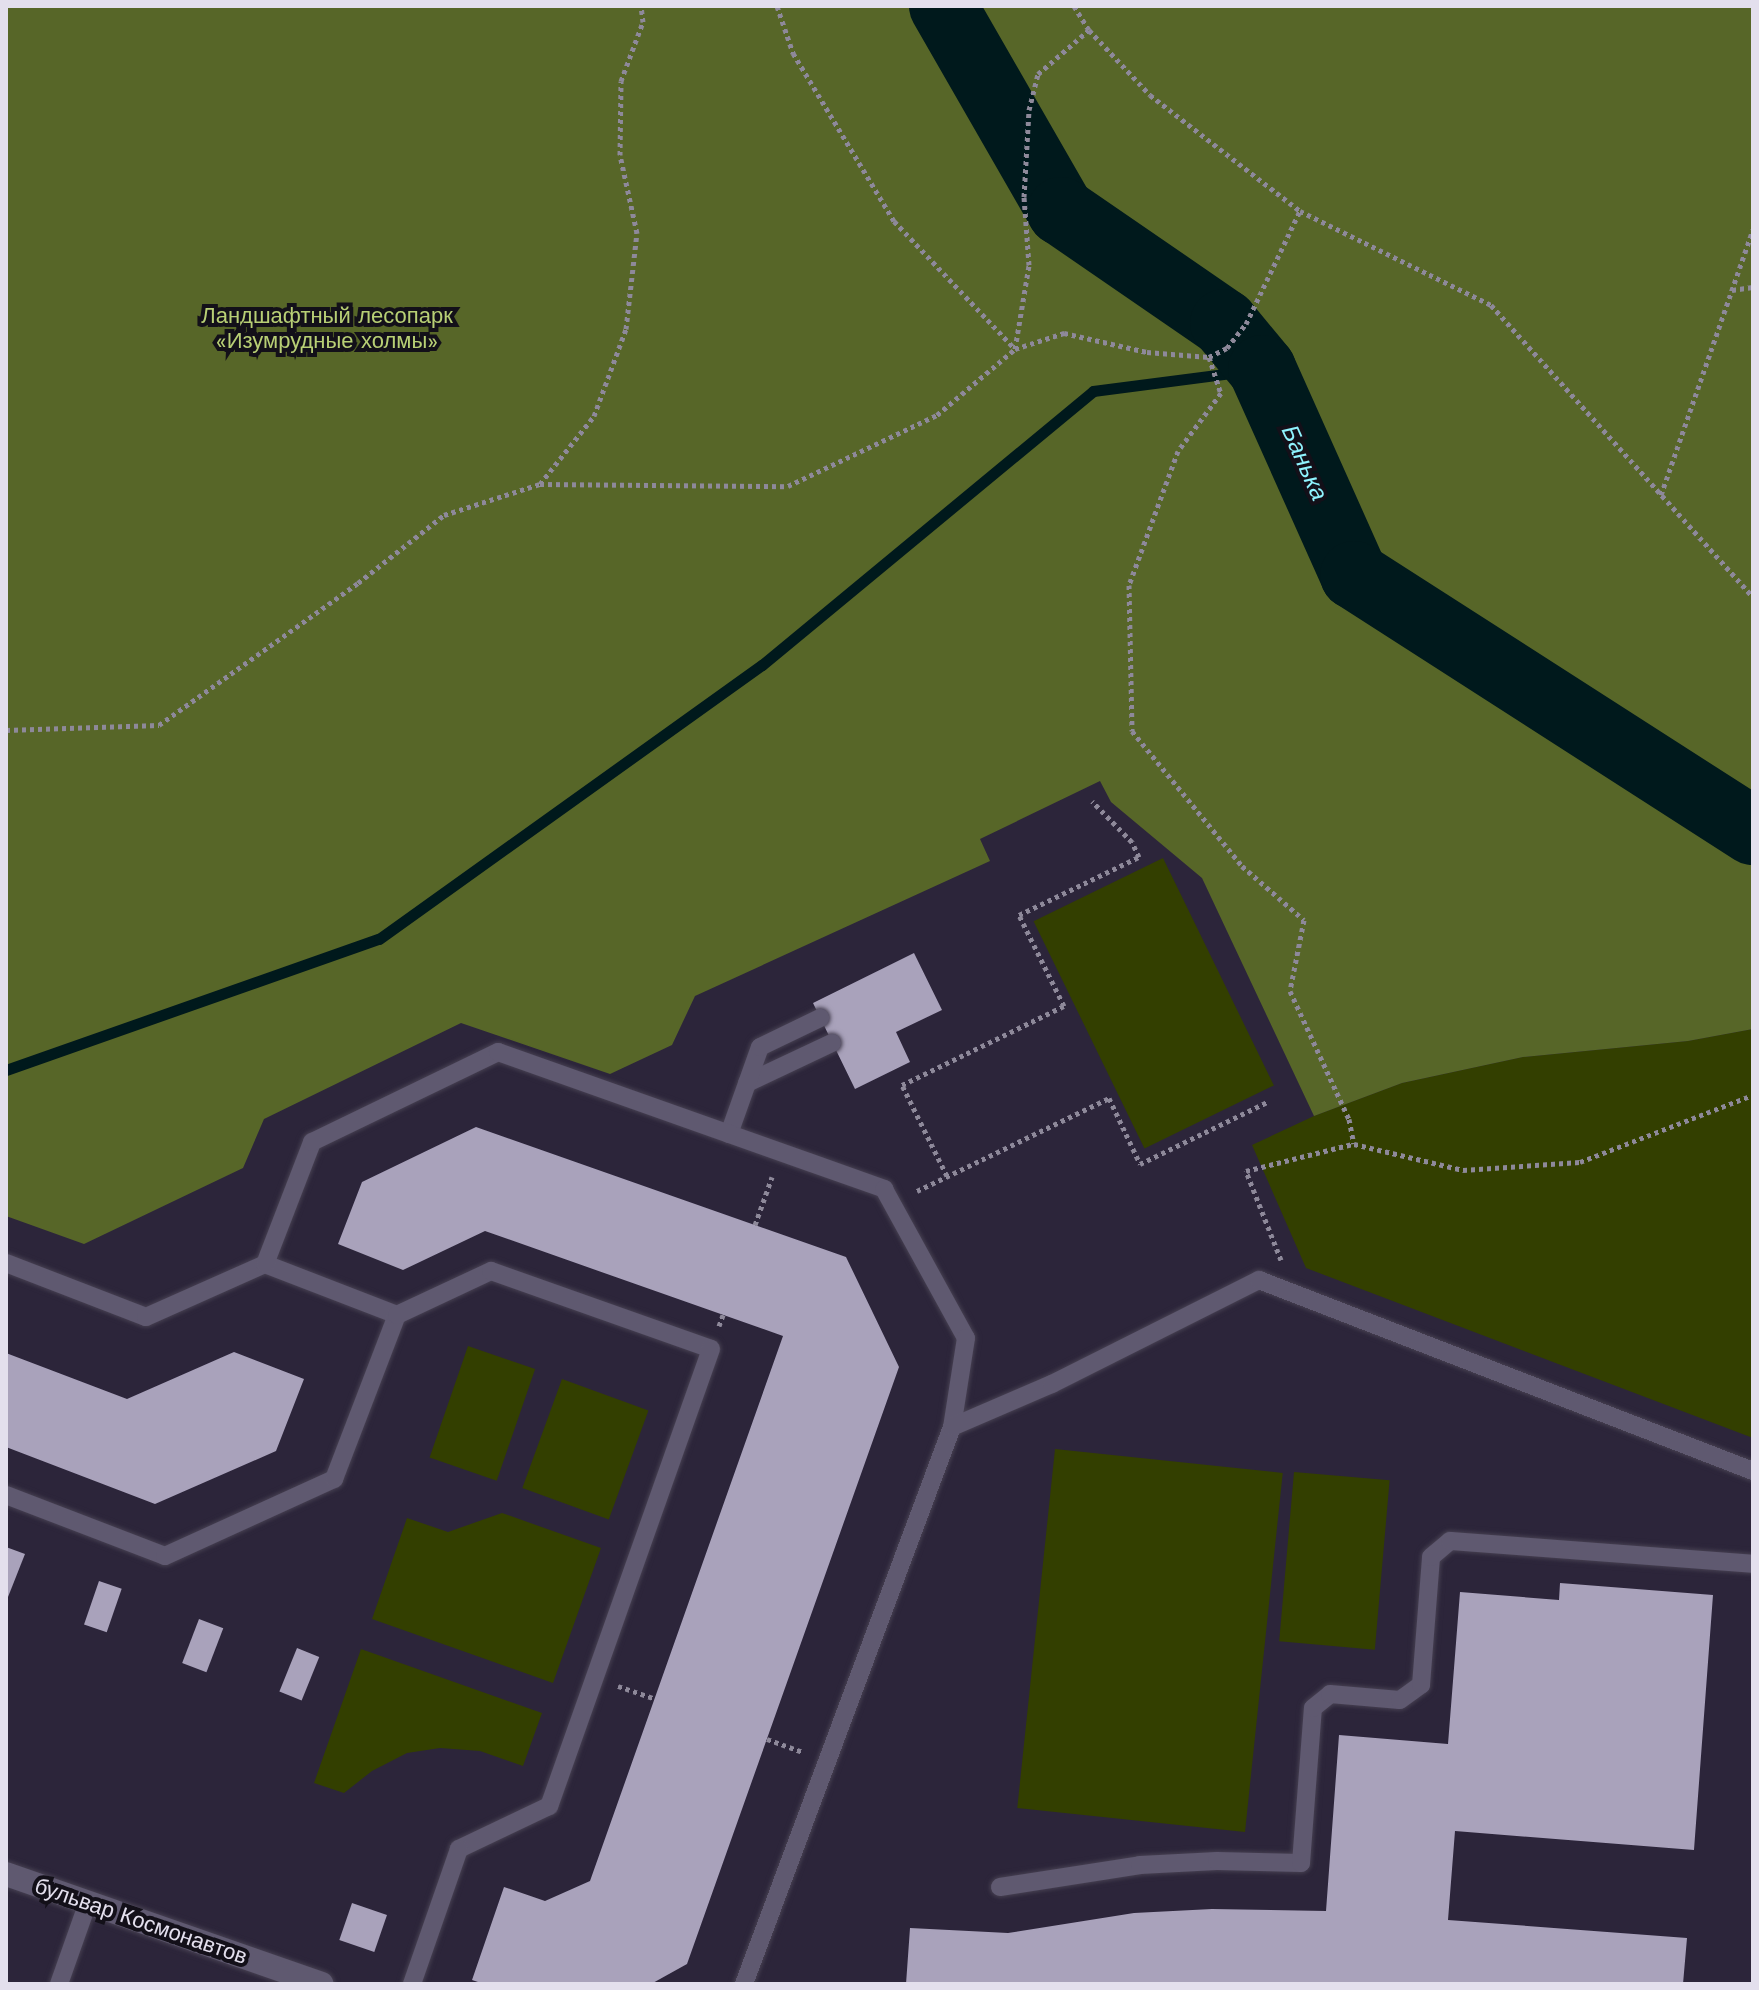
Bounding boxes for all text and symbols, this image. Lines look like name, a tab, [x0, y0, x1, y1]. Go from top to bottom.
park label: Ландшафтный лесопарк «Изумрудные холмы»	[201, 302, 453, 354]
water label: Банька	[1275, 421, 1333, 505]
street label: бульвар Космонавтов	[31, 1872, 251, 1970]

